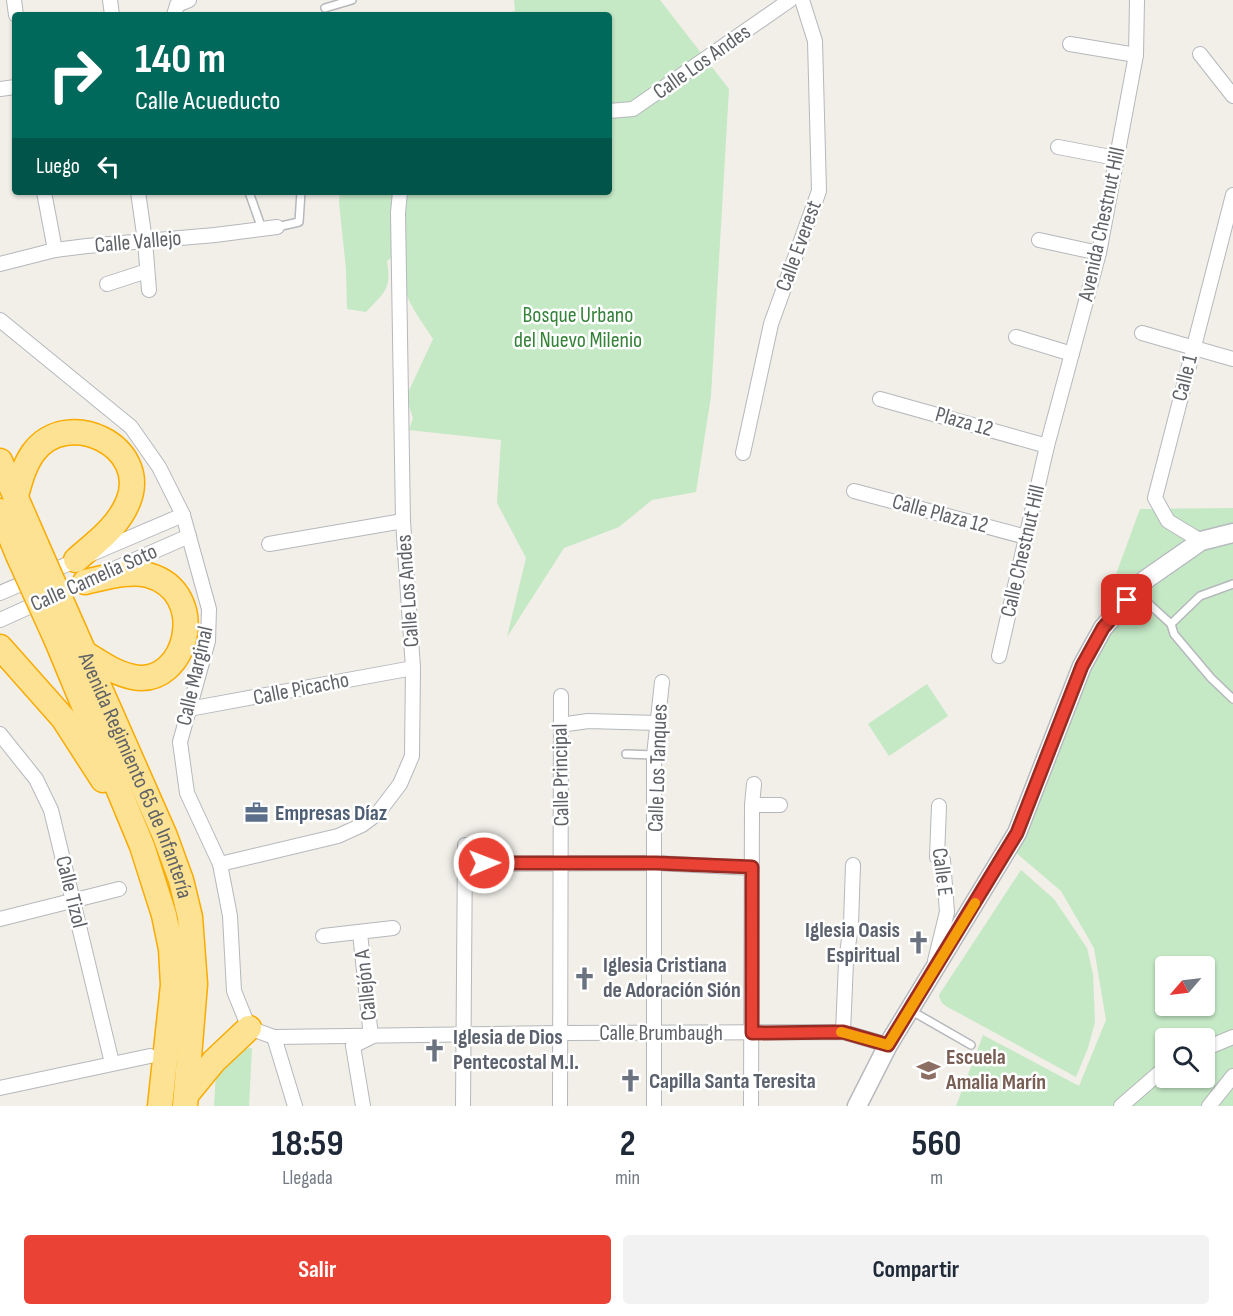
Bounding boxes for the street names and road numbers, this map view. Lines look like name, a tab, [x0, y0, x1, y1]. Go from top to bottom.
street label: Calle Los Andes	[648, 19, 756, 105]
street label: Avenida Chestnut Hill	[1072, 145, 1132, 304]
street label: Calle Everest	[770, 196, 828, 295]
street label: Calle Vallejo	[93, 225, 183, 259]
street label: Calle 1	[1166, 352, 1204, 404]
street label: Plaza 12	[932, 401, 996, 443]
street label: Calle Chestnut Hill	[995, 482, 1051, 620]
street label: Calle Plaza 12	[889, 488, 991, 540]
street label: Calle Los Andes	[391, 534, 425, 648]
street label: Calle Camelia Soto	[26, 538, 162, 618]
street label: Calle Marginal	[170, 624, 220, 728]
street label: Avenida Regimiento 65 de Infantería	[72, 647, 198, 901]
street label: Calle Picacho	[251, 666, 351, 712]
street label: Calle Los Tanques	[642, 703, 674, 833]
street label: Calle Principal	[547, 723, 575, 827]
street label: Calle E	[926, 846, 958, 898]
street label: Calle Tizol	[49, 853, 93, 931]
street label: Callejón A	[349, 948, 383, 1022]
street label: Calle Brumbaugh	[599, 1020, 723, 1047]

